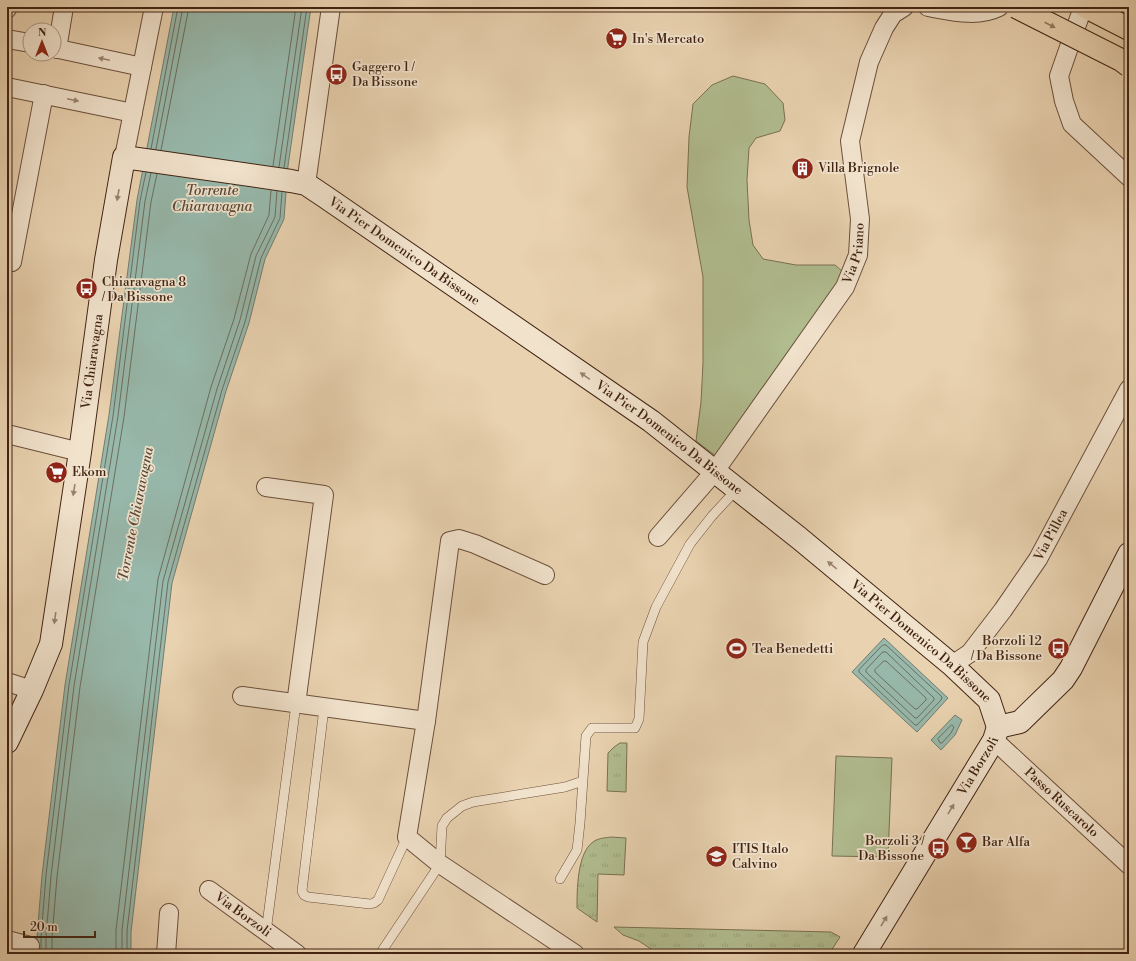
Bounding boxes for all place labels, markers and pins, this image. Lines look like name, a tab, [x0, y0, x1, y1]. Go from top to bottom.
supermarket icon: In's Mercato	[604, 26, 630, 52]
place label: In's Mercato	[632, 31, 704, 47]
place label: Gaggero 1 / Da Bissone	[352, 59, 418, 90]
bus stop icon: Gaggero 1 / Da Bissone	[323, 61, 349, 87]
building icon: Villa Brignole	[789, 155, 815, 181]
place label: Villa Brignole	[817, 160, 900, 176]
place label: Chiaravagna 8 / Da Bissone	[101, 274, 186, 305]
bus stop icon: Chiaravagna 8 / Da Bissone	[74, 276, 100, 302]
supermarket icon: Ekom	[44, 459, 70, 485]
place label: Ekom	[72, 464, 107, 480]
place label: Borzoli 12 / Da Bissone	[970, 633, 1042, 664]
bus stop icon: Borzoli 12 / Da Bissone	[1045, 635, 1071, 661]
sports icon: Tea Benedetti	[724, 636, 750, 662]
place label: Tea Benedetti	[752, 641, 833, 657]
bar icon: Bar Alfa	[954, 829, 980, 855]
place label: Borzoli 3 / Da Bissone	[858, 833, 926, 864]
place label: Bar Alfa	[981, 834, 1030, 850]
bus stop icon: Borzoli 3 / Da Bissone	[926, 835, 952, 861]
place label: ITIS Italo Calvino	[732, 841, 789, 872]
school or university icon: ITIS Italo Calvino	[703, 843, 729, 869]

